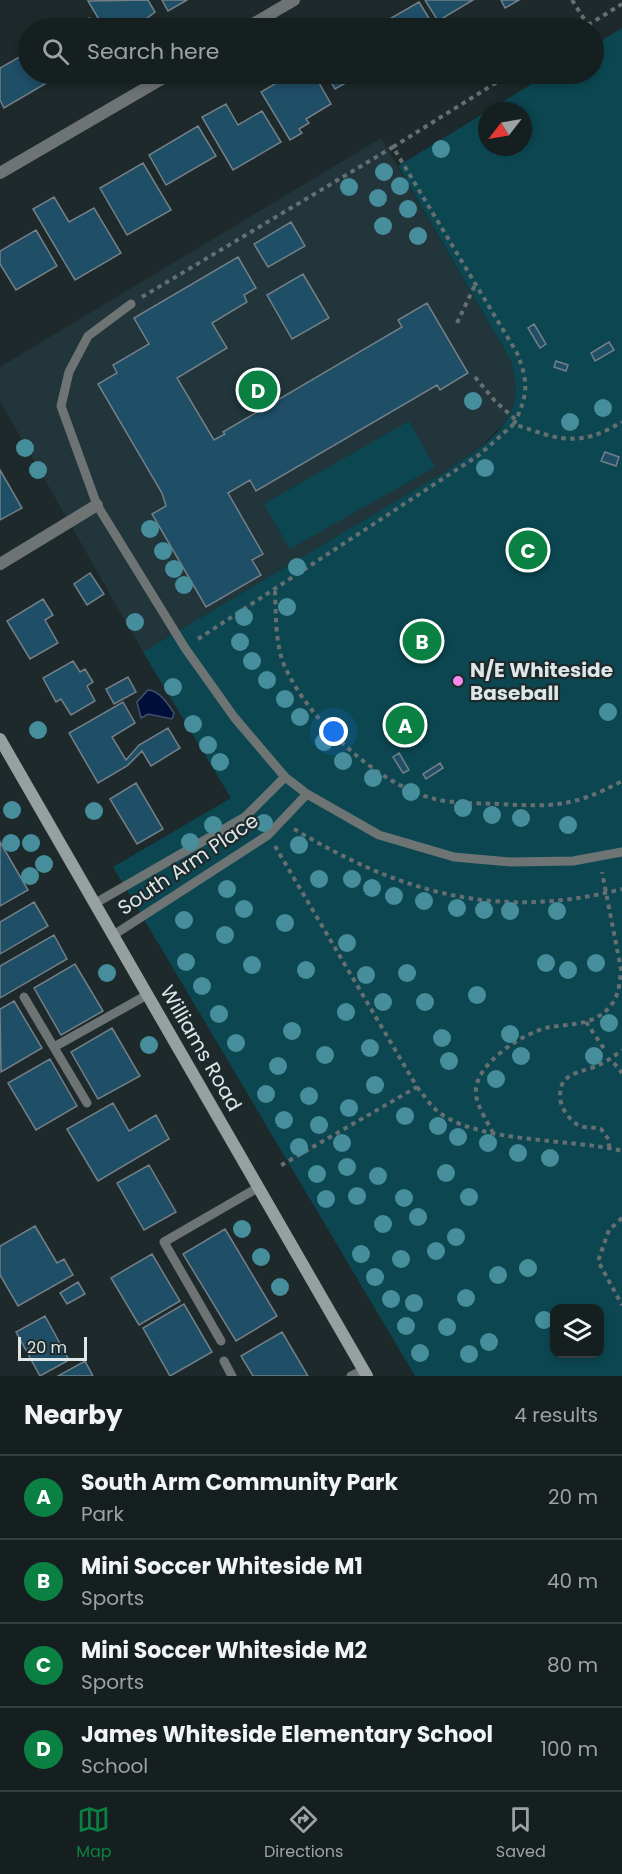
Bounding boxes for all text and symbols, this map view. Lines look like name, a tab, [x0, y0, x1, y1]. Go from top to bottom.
search box	[18, 18, 604, 84]
icon: search	[39, 35, 72, 68]
text: Search here	[87, 36, 220, 67]
north arrow	[478, 102, 532, 156]
pin: D	[238, 368, 278, 412]
pin: C	[508, 528, 548, 572]
pin: B	[402, 618, 442, 664]
place label: N/E Whiteside Baseball	[470, 656, 613, 707]
marker: N/E Whiteside Baseball	[451, 674, 465, 688]
pin: A	[386, 702, 424, 748]
your location	[319, 717, 348, 746]
street label: South Arm Place	[112, 806, 264, 922]
street label: Williams Road	[154, 980, 248, 1116]
map controls	[550, 1304, 604, 1358]
button: layers	[550, 1304, 604, 1358]
scale bar	[18, 1334, 87, 1362]
text: 20 m	[27, 1336, 67, 1359]
text: Nearby	[24, 1397, 122, 1433]
text: 4 results	[514, 1401, 598, 1429]
text: South Arm Community Park	[81, 1467, 398, 1498]
text: A	[36, 1483, 51, 1511]
text: 20 m	[548, 1483, 598, 1511]
text: Park	[81, 1500, 124, 1528]
text: Mini Soccer Whiteside M1	[81, 1551, 363, 1582]
text: B	[37, 1567, 50, 1595]
text: 40 m	[547, 1567, 598, 1595]
text: Sports	[81, 1584, 144, 1612]
text: Mini Soccer Whiteside M2	[81, 1635, 367, 1666]
text: C	[36, 1651, 51, 1679]
text: 80 m	[547, 1651, 598, 1679]
text: Sports	[81, 1668, 144, 1696]
text: James Whiteside Elementary School	[81, 1719, 493, 1750]
text: D	[36, 1735, 51, 1763]
text: 100 m	[541, 1735, 598, 1763]
text: School	[81, 1752, 148, 1780]
tab: Map	[76, 1803, 112, 1864]
tab: Directions	[264, 1803, 343, 1864]
tab: Saved	[496, 1803, 546, 1864]

